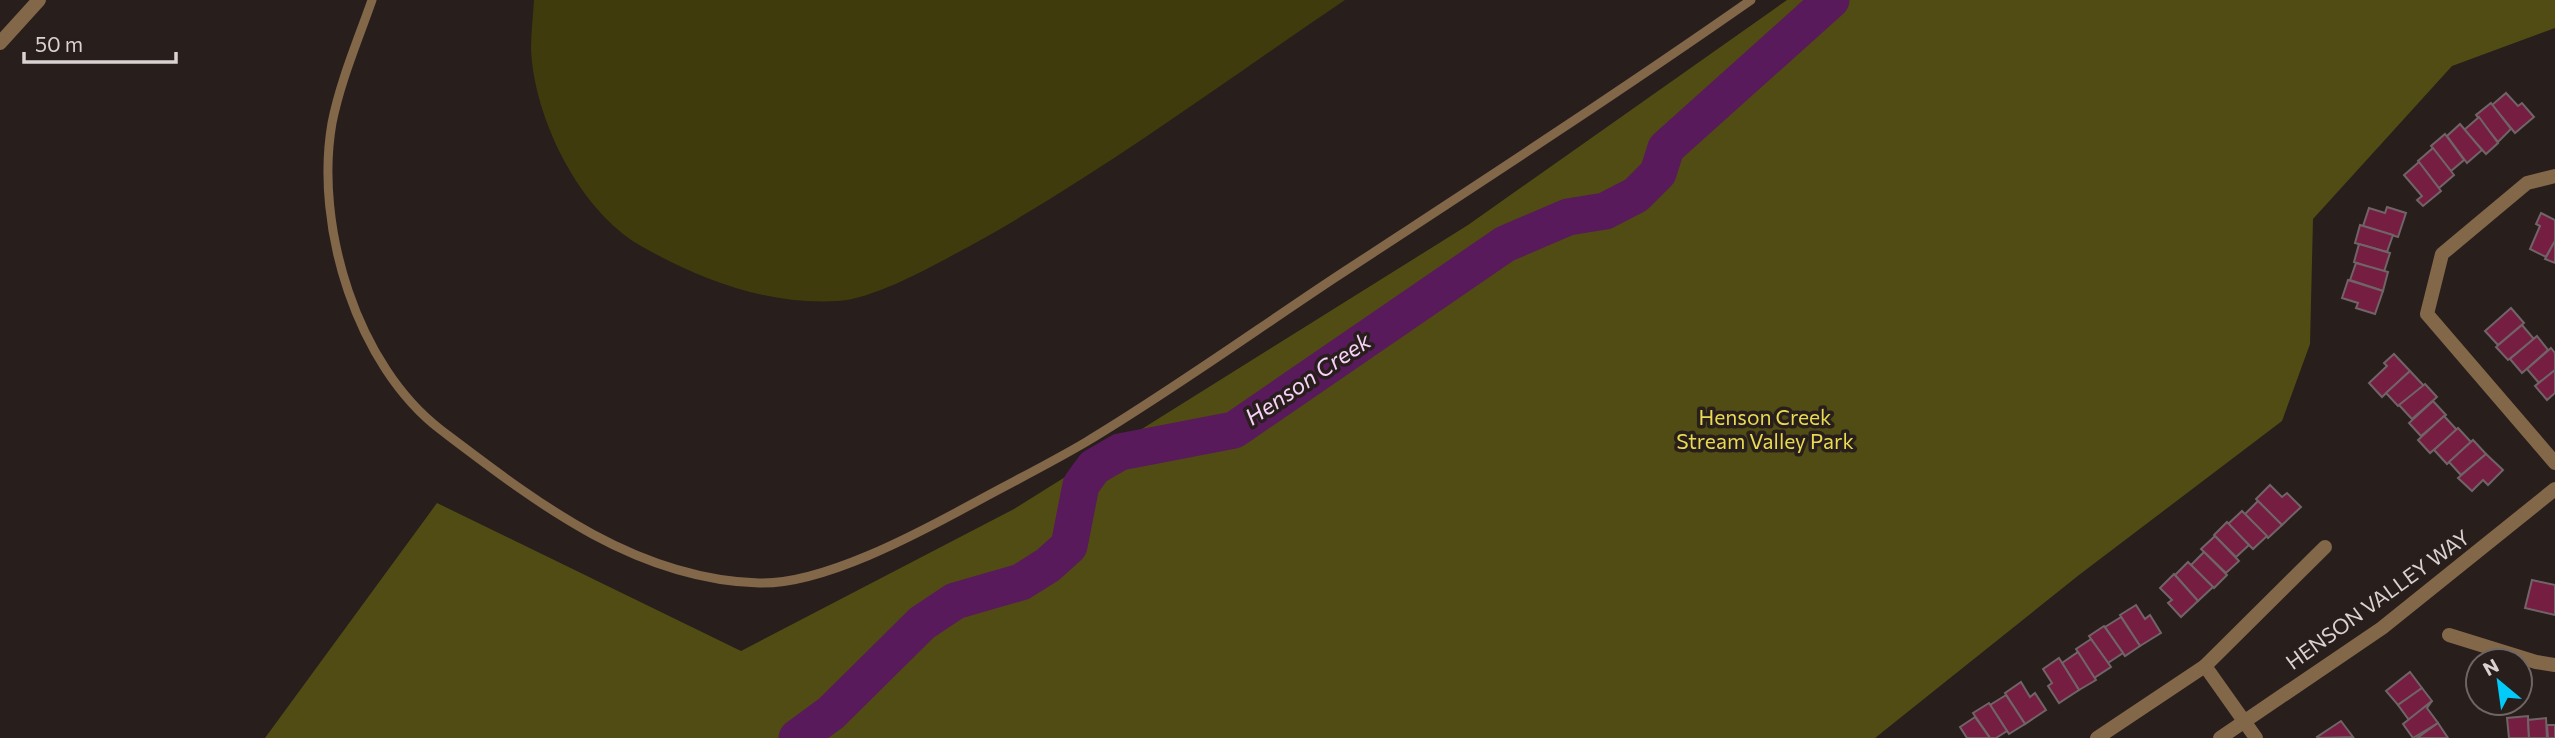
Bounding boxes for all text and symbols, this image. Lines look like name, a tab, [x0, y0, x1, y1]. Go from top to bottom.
scale bar	[24, 21, 177, 65]
text: 50 m	[35, 31, 83, 56]
water label: Henson Creek	[1239, 326, 1376, 430]
park label: Henson Creek Stream Valley Park	[1676, 404, 1854, 453]
street label: HENSON VALLEY WAY	[2280, 523, 2474, 674]
north arrow	[2464, 647, 2534, 717]
text: N	[2479, 653, 2502, 680]

